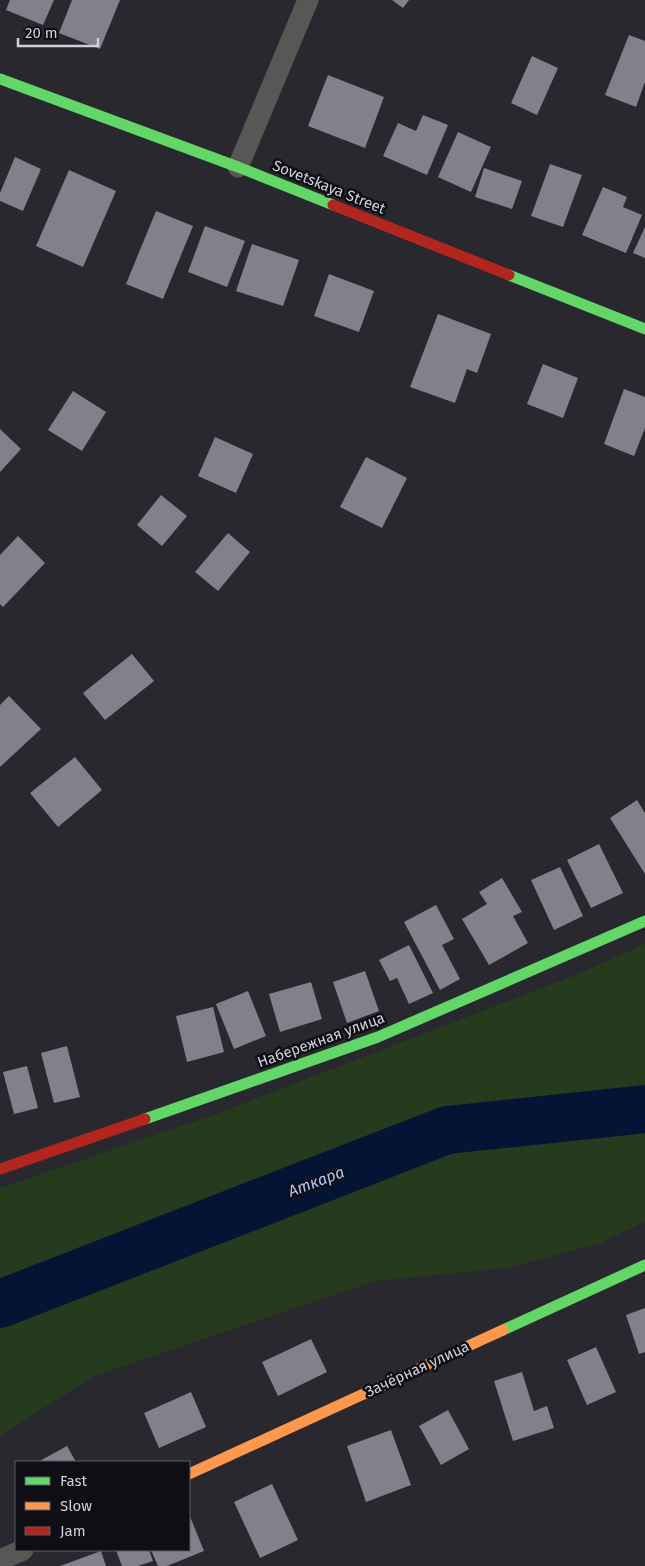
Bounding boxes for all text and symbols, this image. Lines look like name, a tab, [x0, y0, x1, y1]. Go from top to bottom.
scale bar	[18, 15, 98, 47]
text: 20 m	[25, 24, 58, 42]
street label: Sovetskaya Street	[270, 156, 389, 218]
street label: Набережная улица	[255, 1009, 387, 1071]
water label: Аткара	[285, 1162, 347, 1201]
street label: Зачёрная улица	[362, 1337, 472, 1401]
legend	[15, 1461, 190, 1551]
text: Fast	[60, 1472, 87, 1490]
text: Slow	[60, 1497, 92, 1515]
text: Jam	[60, 1522, 86, 1540]

